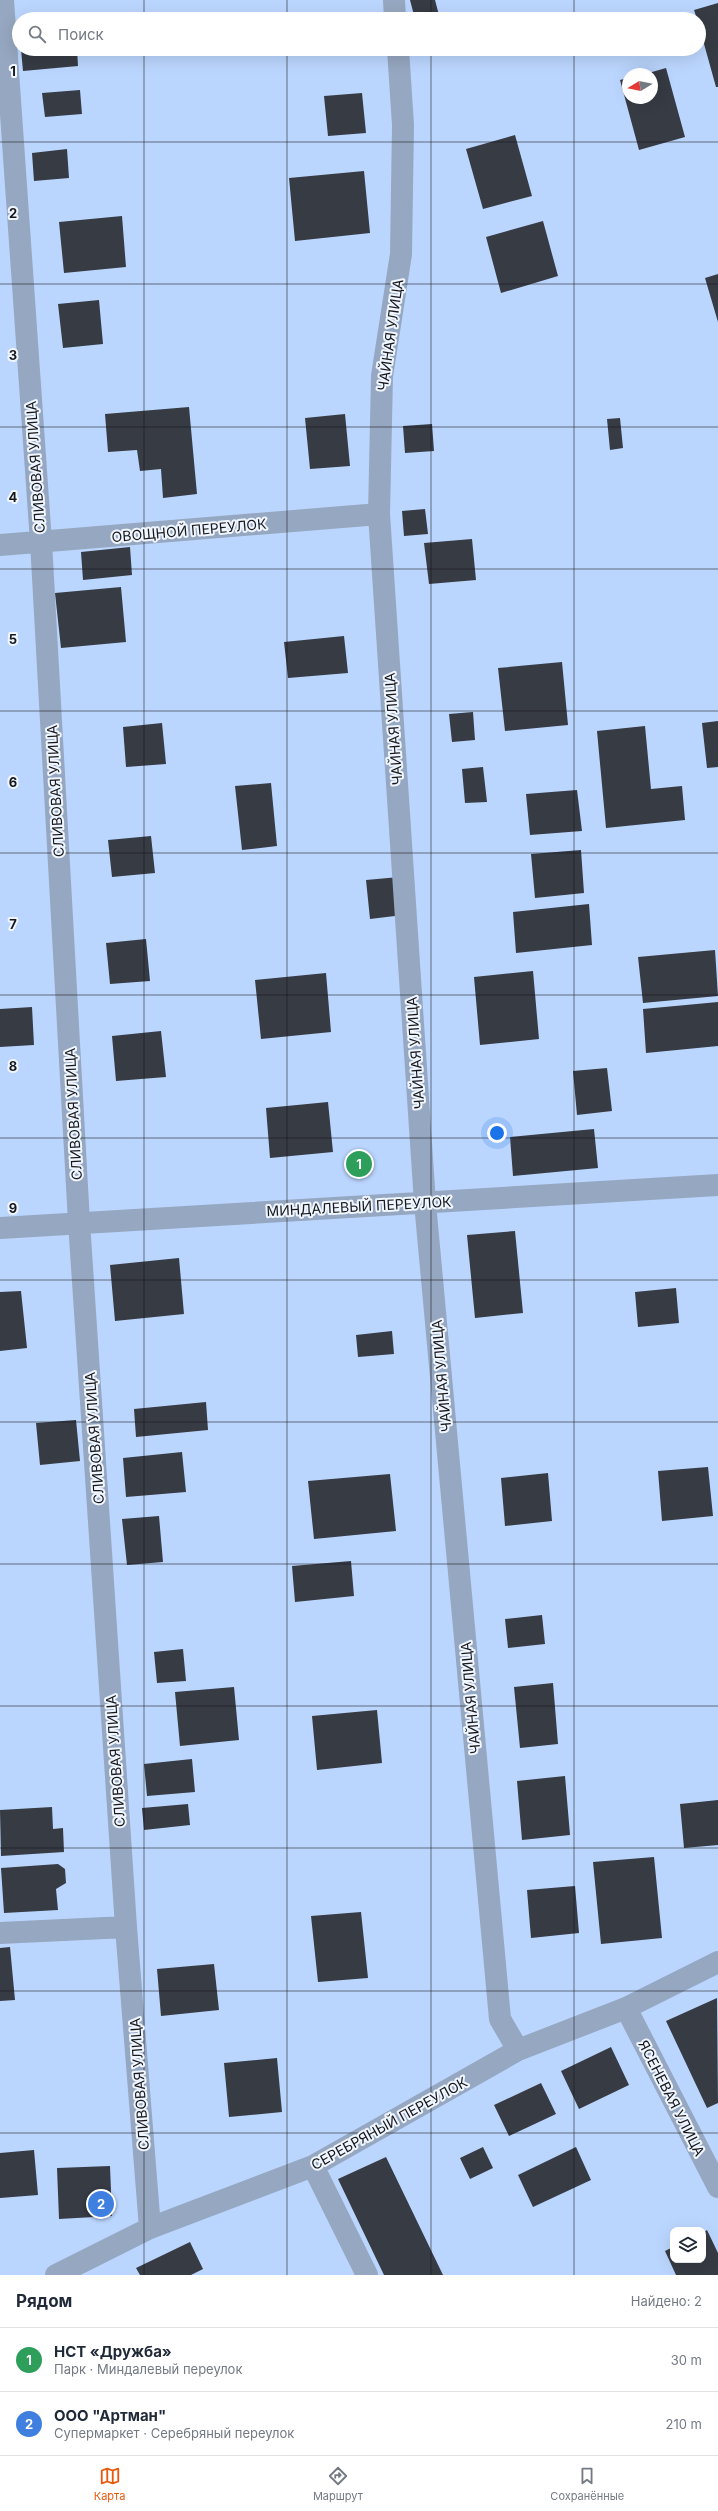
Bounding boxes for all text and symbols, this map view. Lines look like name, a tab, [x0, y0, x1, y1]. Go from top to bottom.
search box	[12, 12, 706, 56]
icon: search	[26, 23, 48, 45]
text: Поиск	[58, 25, 104, 44]
text: 1	[10, 63, 16, 79]
north arrow	[622, 68, 658, 104]
text: 2	[9, 205, 17, 221]
street label: ЧАЙНАЯ УЛИЦА	[373, 278, 406, 392]
text: 3	[9, 347, 17, 363]
street label: СЛИВОВАЯ УЛИЦА	[22, 400, 48, 534]
text: 4	[9, 489, 18, 505]
street label: ОВОЩНОЙ ПЕРЕУЛОК	[111, 514, 268, 545]
text: 5	[9, 631, 17, 647]
street label: ЧАЙНАЯ УЛИЦА	[380, 672, 405, 786]
street label: СЛИВОВАЯ УЛИЦА	[43, 724, 67, 858]
text: 6	[9, 774, 17, 790]
text: 7	[9, 916, 17, 932]
street label: ЧАЙНАЯ УЛИЦА	[402, 996, 427, 1110]
street label: СЛИВОВАЯ УЛИЦА	[61, 1047, 85, 1181]
text: 8	[9, 1058, 17, 1074]
your location	[487, 1123, 507, 1143]
pin: 1	[346, 1149, 372, 1179]
street label: МИНДАЛЕВЫЙ ПЕРЕУЛОК	[266, 1192, 452, 1219]
text: 9	[9, 1200, 17, 1216]
street label: ЧАЙНАЯ УЛИЦА	[427, 1319, 454, 1433]
street label: СЛИВОВАЯ УЛИЦА	[81, 1371, 107, 1505]
street label: ЧАЙНАЯ УЛИЦА	[456, 1641, 483, 1755]
street label: СЛИВОВАЯ УЛИЦА	[102, 1694, 128, 1828]
street label: СЛИВОВАЯ УЛИЦА	[126, 2017, 152, 2151]
street label: ЯСЕНЕВАЯ УЛИЦА	[635, 2037, 709, 2159]
street label: СЕРЕБРЯНЫЙ ПЕРЕУЛОК	[308, 2072, 471, 2173]
pin: 2	[88, 2189, 114, 2219]
map controls	[670, 2227, 706, 2263]
button: layers	[670, 2227, 706, 2263]
text: Рядом	[16, 2291, 72, 2311]
text: Найдено: 2	[631, 2293, 702, 2309]
text: НСТ «Дружба»	[54, 2342, 172, 2361]
text: 1	[26, 2352, 32, 2368]
text: 30 m	[671, 2352, 702, 2368]
text: Парк · Миндалевый переулок	[54, 2361, 242, 2377]
text: ООО "Артман"	[54, 2406, 166, 2425]
text: 2	[25, 2416, 33, 2432]
text: 210 m	[666, 2416, 702, 2432]
text: Супермаркет · Серебряный переулок	[54, 2425, 294, 2441]
tab: Карта	[94, 2465, 125, 2503]
tab: Маршрут	[313, 2465, 363, 2503]
tab: Сохранённые	[550, 2465, 624, 2503]

